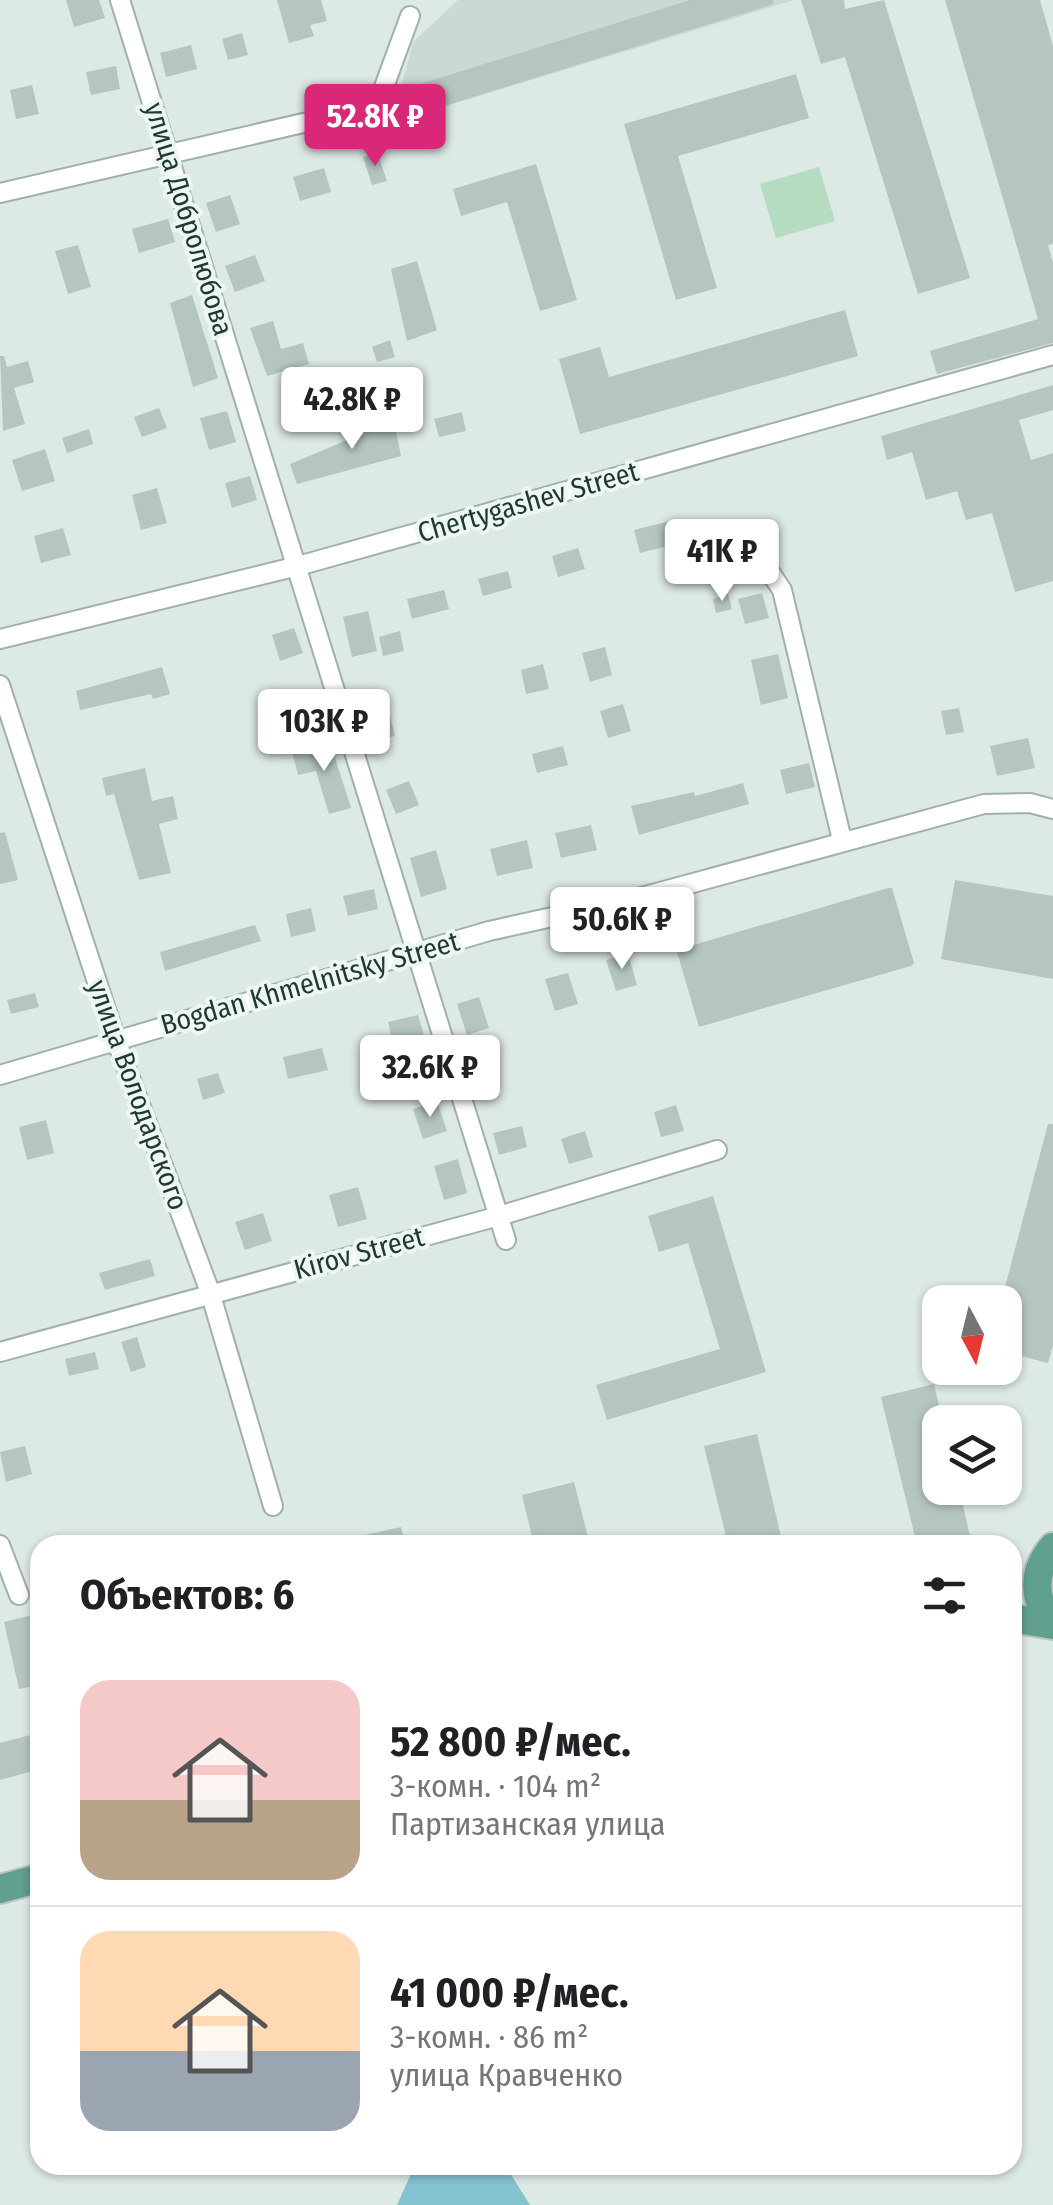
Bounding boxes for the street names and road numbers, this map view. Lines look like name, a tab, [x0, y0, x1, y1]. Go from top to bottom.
street label: улица Добролюбова	[138, 99, 240, 339]
street label: Chertygashev Street	[414, 454, 643, 549]
street label: Bogdan Khmelnitsky Street	[157, 924, 464, 1041]
street label: улица Володарского	[81, 975, 195, 1215]
street label: Kirov Street	[290, 1220, 428, 1286]

